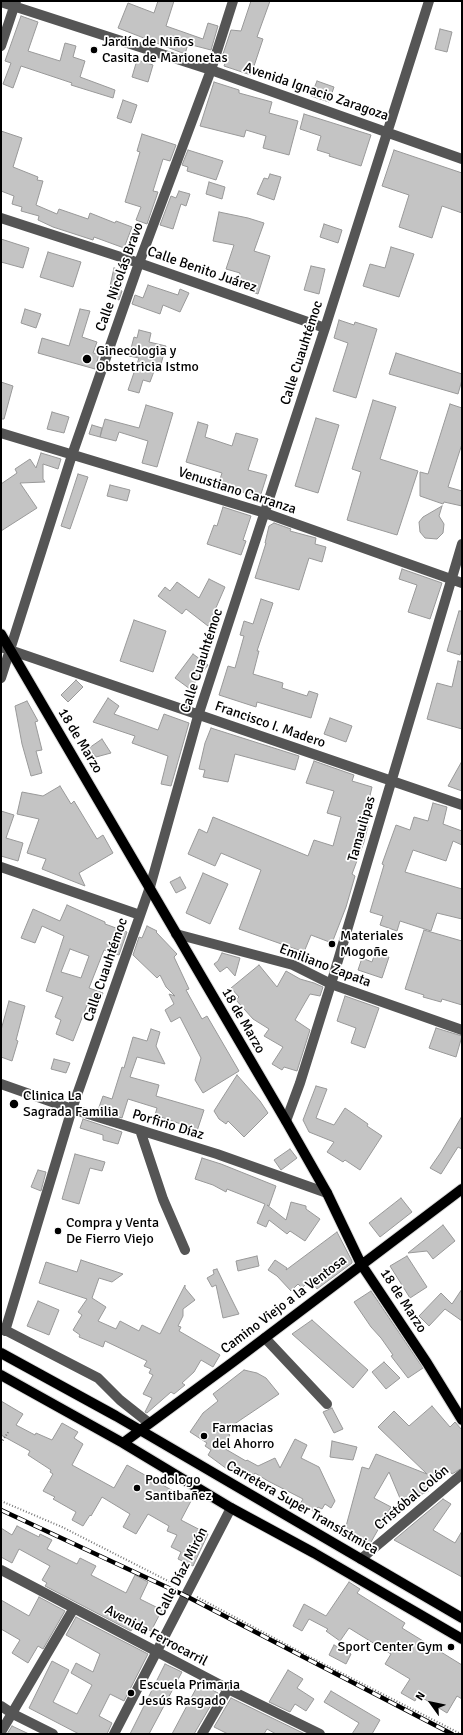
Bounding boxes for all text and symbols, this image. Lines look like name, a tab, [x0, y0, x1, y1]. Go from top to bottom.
place label: Jardín de Niños Casita de Marionetas	[102, 34, 228, 66]
marker: Jardín de Niños Casita de Marionetas	[89, 45, 99, 55]
street label: Avenida Ignacio Zaragoza	[241, 59, 391, 125]
street label: Calle Nicolás Bravo	[92, 220, 148, 334]
street label: Calle Benito Juárez	[145, 243, 259, 297]
street label: Calle Cuauhtémoc	[277, 299, 327, 407]
place label: Ginecologia y Obstetricia Istmo	[96, 343, 199, 376]
marker: Ginecologia y Obstetricia Istmo	[81, 353, 93, 365]
street label: Venustiano Carranza	[176, 464, 298, 518]
street label: Calle Cuauhtémoc	[177, 607, 227, 715]
street label: Francisco I. Madero	[212, 698, 328, 752]
street label: 18 de Marzo	[54, 706, 106, 776]
street label: Tamaulipas	[345, 794, 379, 864]
street label: Calle Cuauhtémoc	[80, 916, 132, 1024]
place label: Materiales Mogoñe	[340, 928, 403, 960]
marker: Materiales Mogoñe	[327, 939, 337, 949]
street label: Emiliano Zapata	[277, 941, 373, 991]
street label: 18 de Marzo	[218, 985, 268, 1057]
place label: Clinica La Sagrada Familia	[23, 1088, 119, 1120]
marker: Clinica La Sagrada Familia	[8, 1098, 20, 1110]
street label: Porfirio Díaz	[130, 1106, 206, 1144]
place label: Compra y Venta De Fierro Viejo	[66, 1215, 159, 1248]
marker: Compra y Venta De Fierro Viejo	[53, 1226, 63, 1236]
street label: Camino Viejo a la Ventosa	[218, 1252, 350, 1358]
street label: 18 de Marzo	[376, 1266, 430, 1336]
place label: Farmacias del Ahorro	[212, 1420, 274, 1452]
marker: Farmacias del Ahorro	[199, 1431, 209, 1441]
street label: Carretera Super Transístmica	[223, 1457, 381, 1559]
street label: Cristóbal Colón	[371, 1462, 453, 1534]
place label: Podologo Santibañez	[145, 1472, 212, 1504]
marker: Podologo Santibañez	[132, 1483, 142, 1493]
street label: Calle Díaz Mirón	[152, 1525, 212, 1619]
street label: Avenida Ferrocarril	[102, 1602, 210, 1670]
place label: Sport Center Gym	[337, 1639, 443, 1655]
marker: Sport Center Gym	[446, 1642, 456, 1652]
place label: Escuela Primaria Jesús Rasgado	[139, 1677, 240, 1710]
north arrow	[411, 1683, 451, 1723]
marker: Escuela Primaria Jesús Rasgado	[126, 1688, 136, 1698]
text: N	[413, 1689, 428, 1703]

